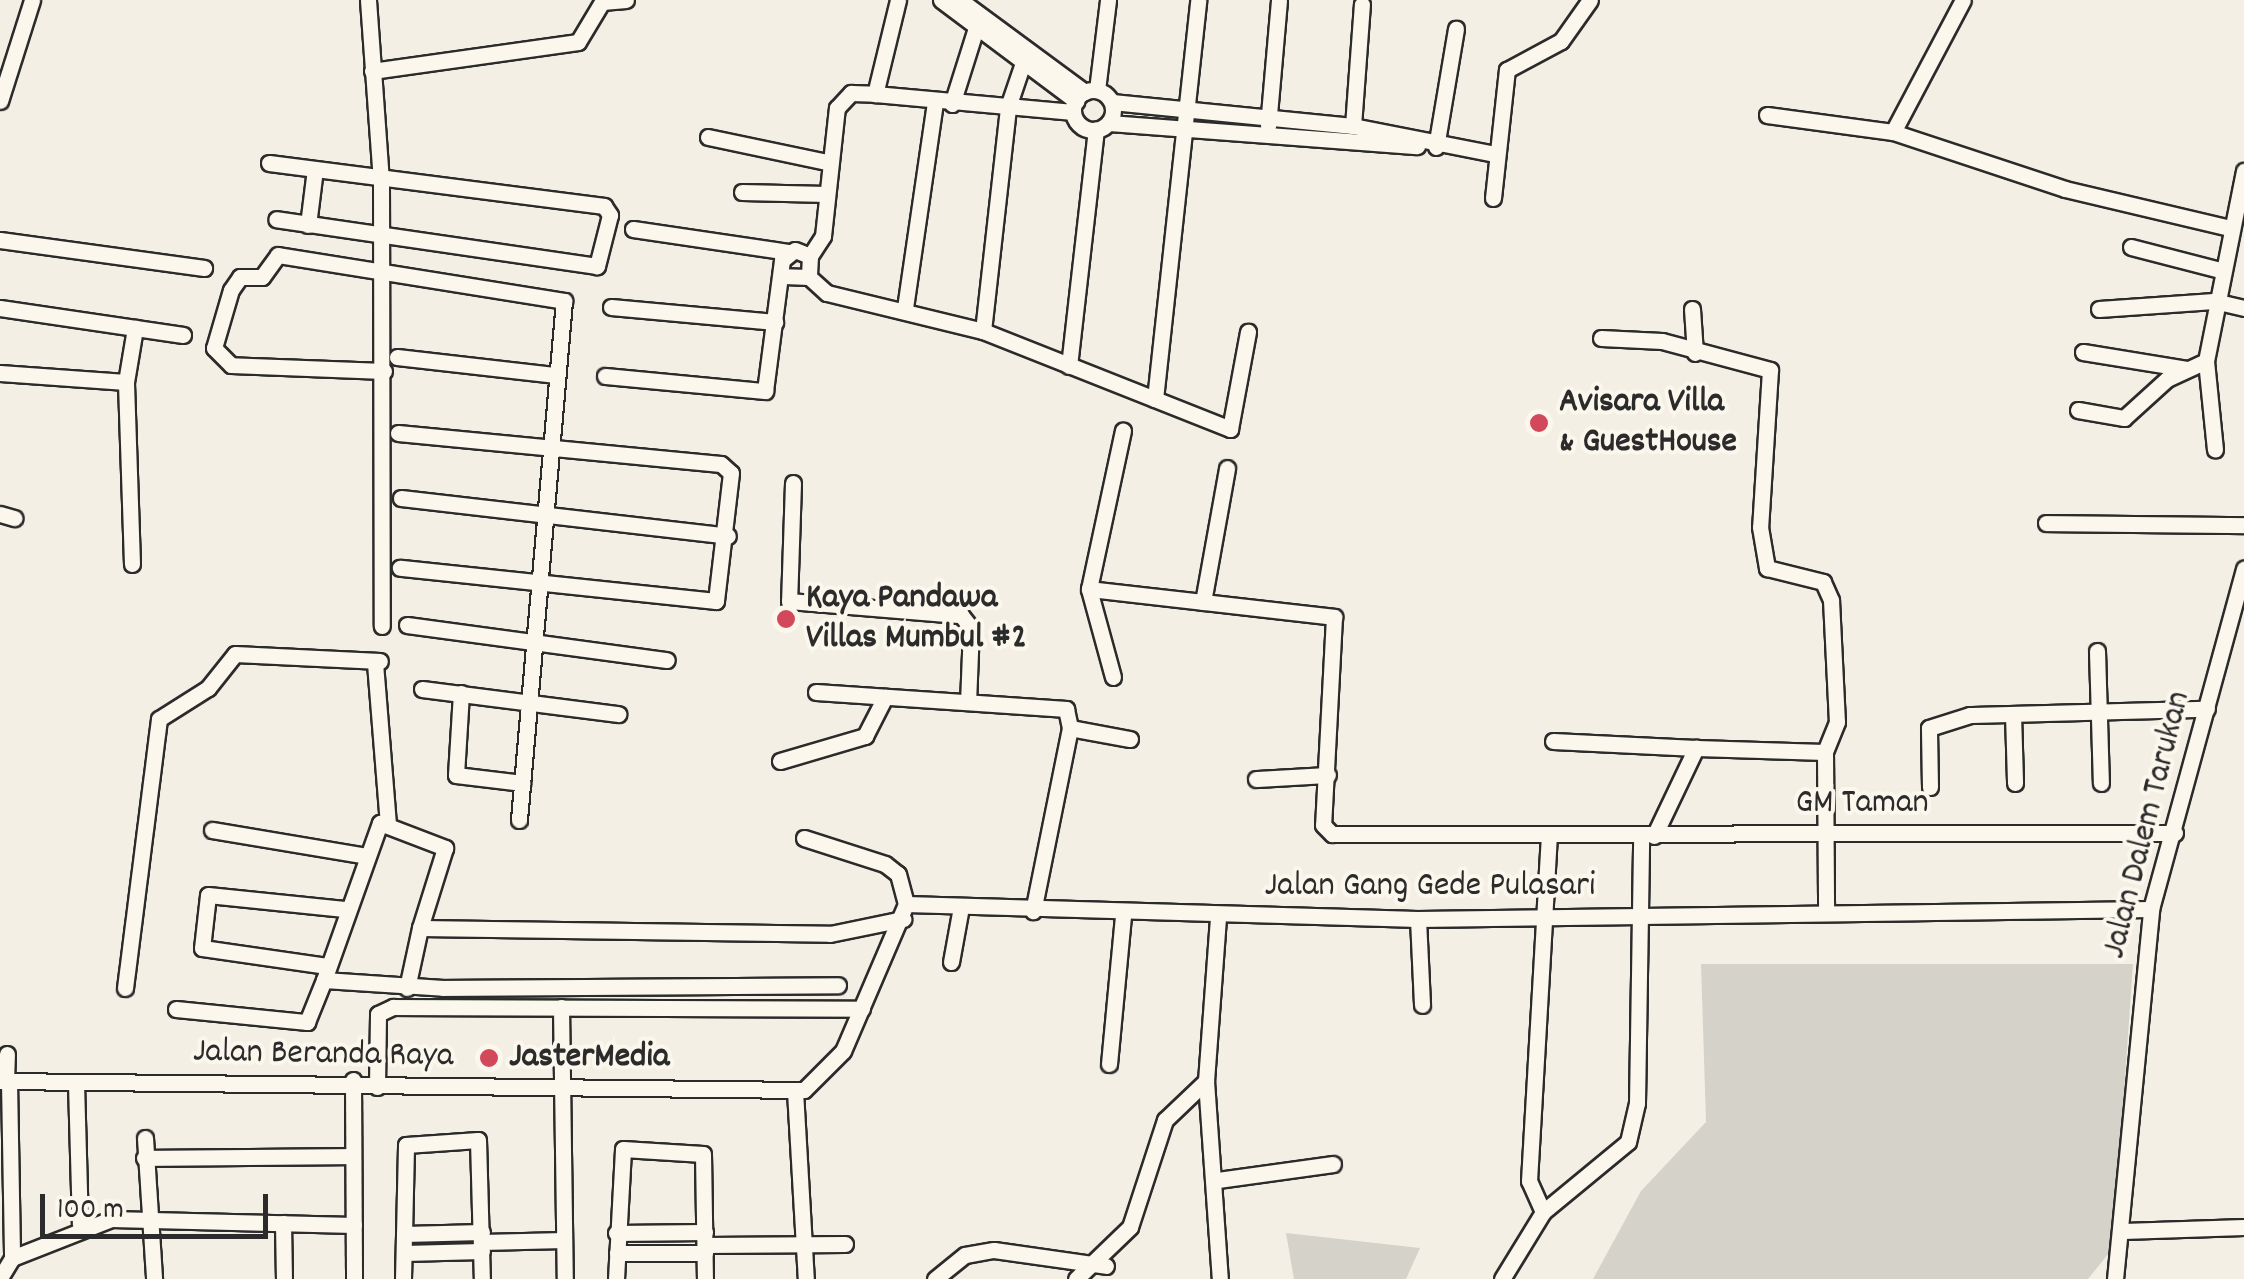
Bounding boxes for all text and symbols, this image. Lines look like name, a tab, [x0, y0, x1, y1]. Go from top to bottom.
place label: Avisara Villa & GuestHouse	[1559, 382, 1737, 464]
marker: Avisara Villa & GuestHouse	[1528, 412, 1550, 434]
place label: Kaya Pandawa Villas Mumbul #2	[806, 578, 1027, 660]
marker: Kaya Pandawa Villas Mumbul #2	[775, 608, 797, 630]
street label: Jalan Dalem Tarukan	[2095, 687, 2201, 963]
street label: GM Taman	[1795, 783, 1929, 825]
street label: Jalan Gang Gede Pulasari	[1265, 866, 1595, 908]
street label: Jalan Beranda Raya	[192, 1032, 454, 1078]
place label: JasterMedia	[509, 1037, 669, 1079]
marker: JasterMedia	[478, 1047, 500, 1069]
scale bar	[45, 1174, 272, 1236]
text: 100 m	[57, 1190, 124, 1233]

